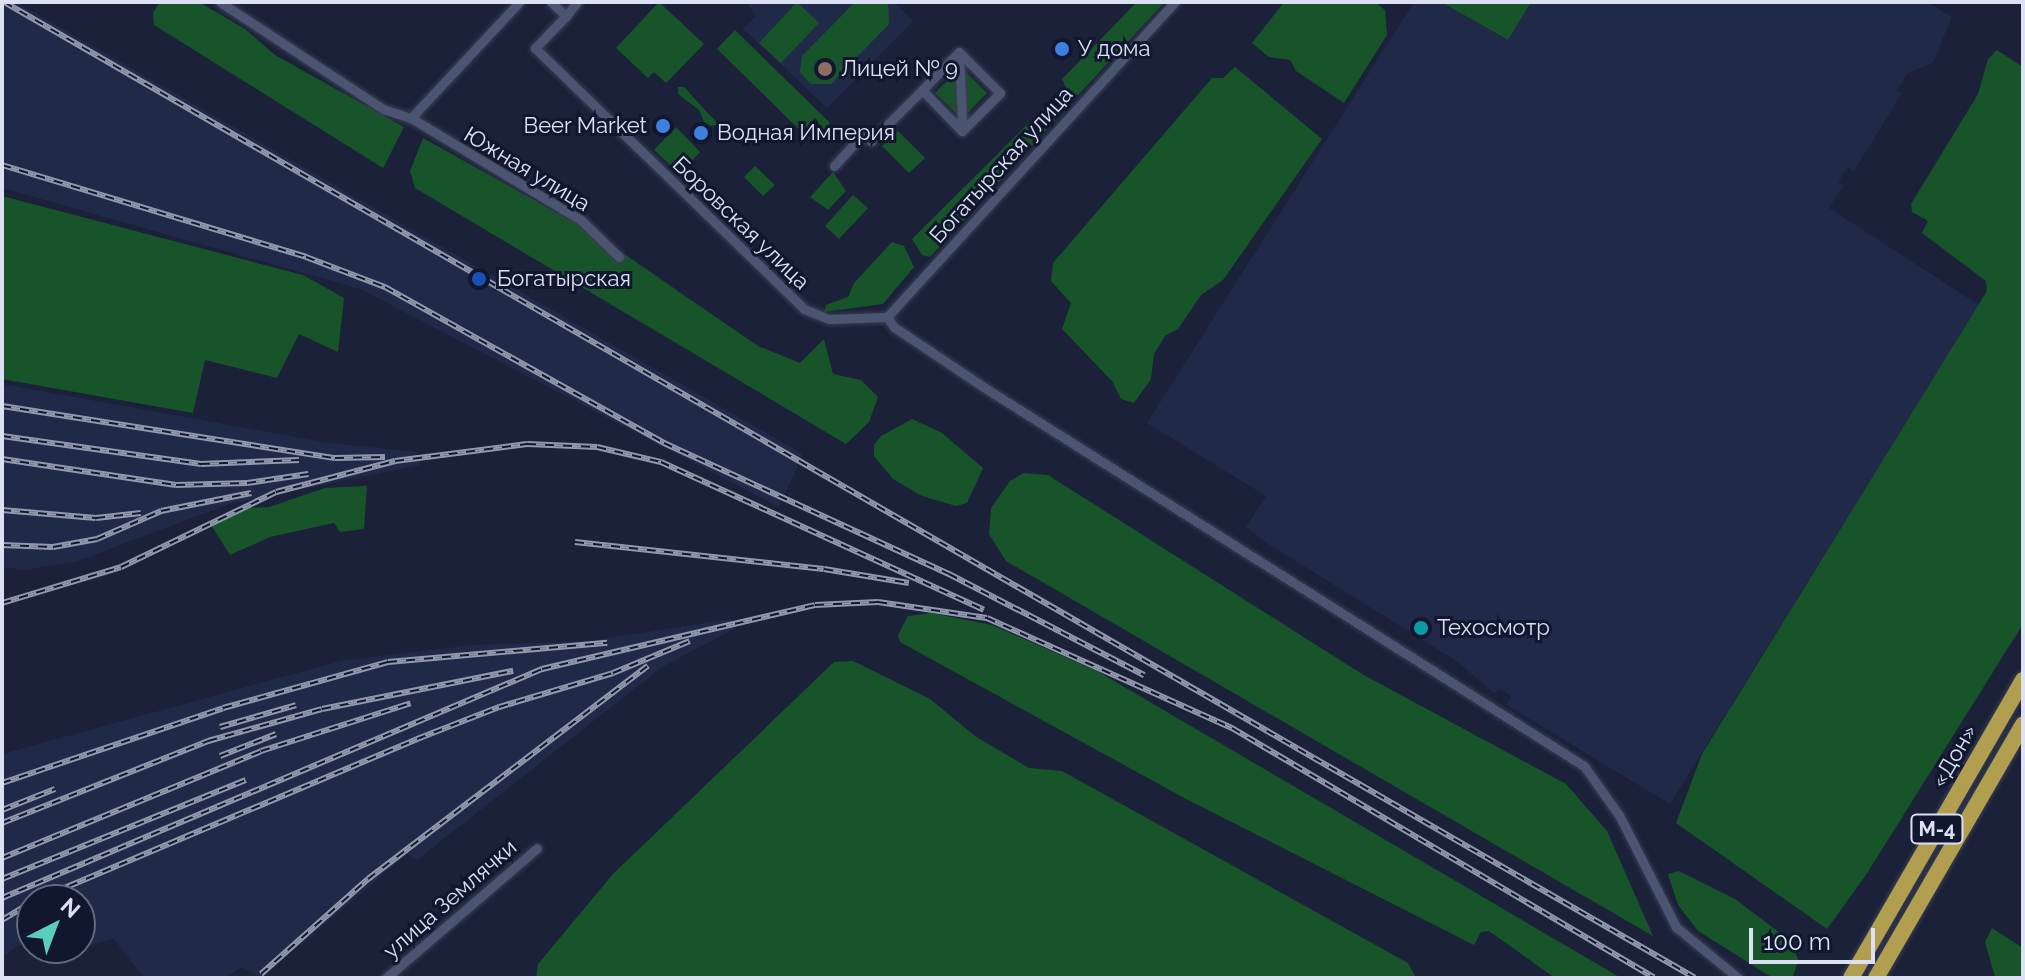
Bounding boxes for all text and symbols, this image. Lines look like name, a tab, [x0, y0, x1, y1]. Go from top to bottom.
place label: У дома	[1078, 36, 1150, 62]
marker: У дома	[1053, 40, 1071, 58]
place label: Лицей № 9	[841, 56, 958, 82]
marker: Лицей № 9	[816, 60, 834, 78]
street label: Богатырская улица	[924, 81, 1078, 249]
place label: Beer Market	[523, 113, 647, 139]
marker: Beer Market	[654, 117, 672, 135]
place label: Водная Империя	[717, 120, 895, 146]
street label: Южная улица	[459, 121, 595, 217]
marker: Водная Империя	[692, 124, 710, 142]
street label: Боровская улица	[667, 151, 815, 295]
place label: Богатырская	[497, 266, 631, 292]
marker: Богатырская	[468, 268, 490, 290]
place label: Техосмотр	[1437, 615, 1550, 641]
marker: Техосмотр	[1412, 619, 1430, 637]
street label: «Дон»	[1926, 720, 1982, 792]
road number: М-4	[1909, 813, 1965, 845]
street label: улица Землячки	[378, 834, 522, 964]
north arrow	[16, 884, 96, 964]
text: N	[56, 892, 86, 923]
scale bar	[1753, 912, 1879, 962]
text: 100 m	[1763, 927, 1831, 956]

